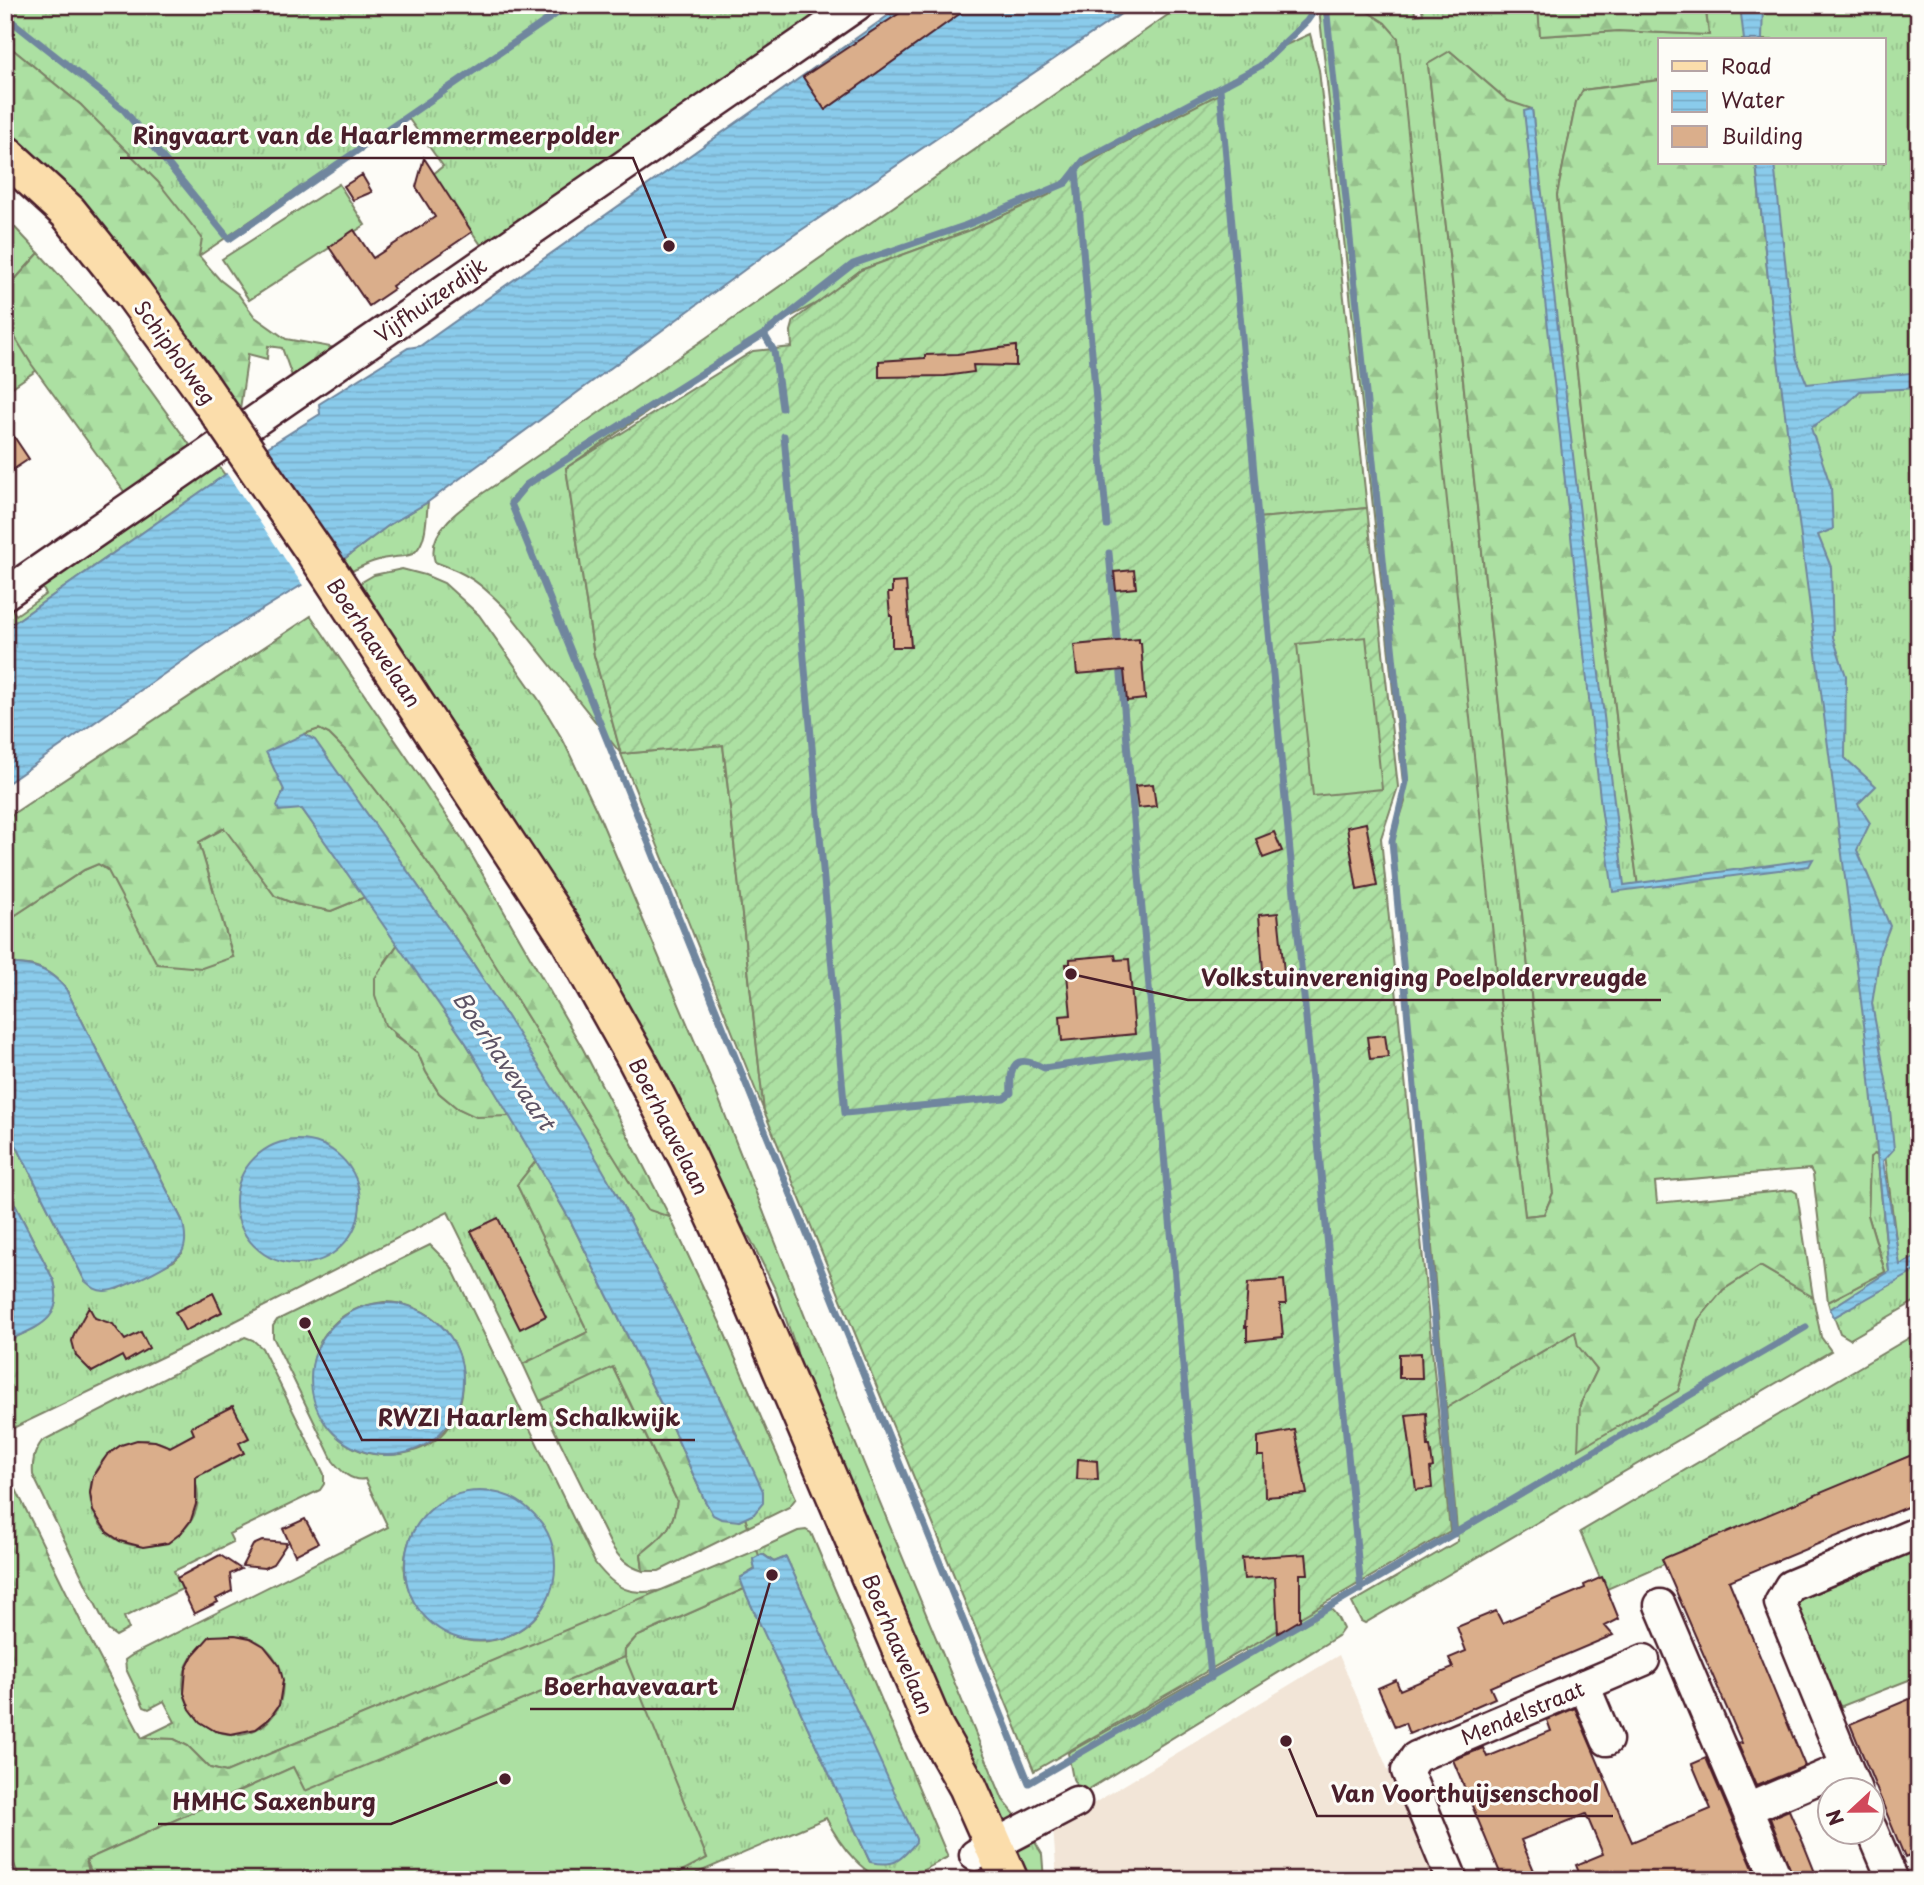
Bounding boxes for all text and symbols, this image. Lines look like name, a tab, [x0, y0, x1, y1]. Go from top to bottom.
legend	[1658, 38, 1885, 164]
text: Road	[1721, 49, 1772, 81]
text: Water	[1721, 83, 1785, 115]
callout: Ringvaart van de Haarlemmermeerpolder	[120, 114, 633, 158]
text: Ringvaart van de Haarlemmermeerpolder	[133, 117, 620, 152]
text: Building	[1721, 119, 1803, 151]
street label: Vijfhuizerdijk	[367, 248, 493, 350]
street label: Schipholweg	[127, 293, 225, 411]
street label: Boerhaavelaan	[320, 571, 430, 713]
callout: Volkstuinvereniging Poelpoldervreugde	[1188, 956, 1661, 1000]
text: Volkstuinvereniging Poelpoldervreugde	[1201, 959, 1647, 994]
water label: Boerhavevaart	[445, 983, 566, 1139]
street label: Boerhaavelaan	[622, 1052, 718, 1200]
callout: RWZI Haarlem Schalkwijk	[362, 1396, 695, 1440]
text: RWZI Haarlem Schalkwijk	[378, 1399, 681, 1434]
street label: Boerhaavelaan	[855, 1569, 943, 1719]
callout: Boerhavevaart	[530, 1665, 733, 1709]
text: Boerhavevaart	[544, 1668, 718, 1703]
street label: Mendelstraat	[1455, 1672, 1589, 1752]
callout: Van Voorthuijsenschool	[1317, 1772, 1613, 1816]
text: Van Voorthuijsenschool	[1331, 1775, 1599, 1810]
north arrow	[1815, 1776, 1885, 1846]
callout: HMHC Saxenburg	[158, 1780, 391, 1824]
text: HMHC Saxenburg	[172, 1783, 376, 1818]
text: N	[1819, 1806, 1850, 1830]

